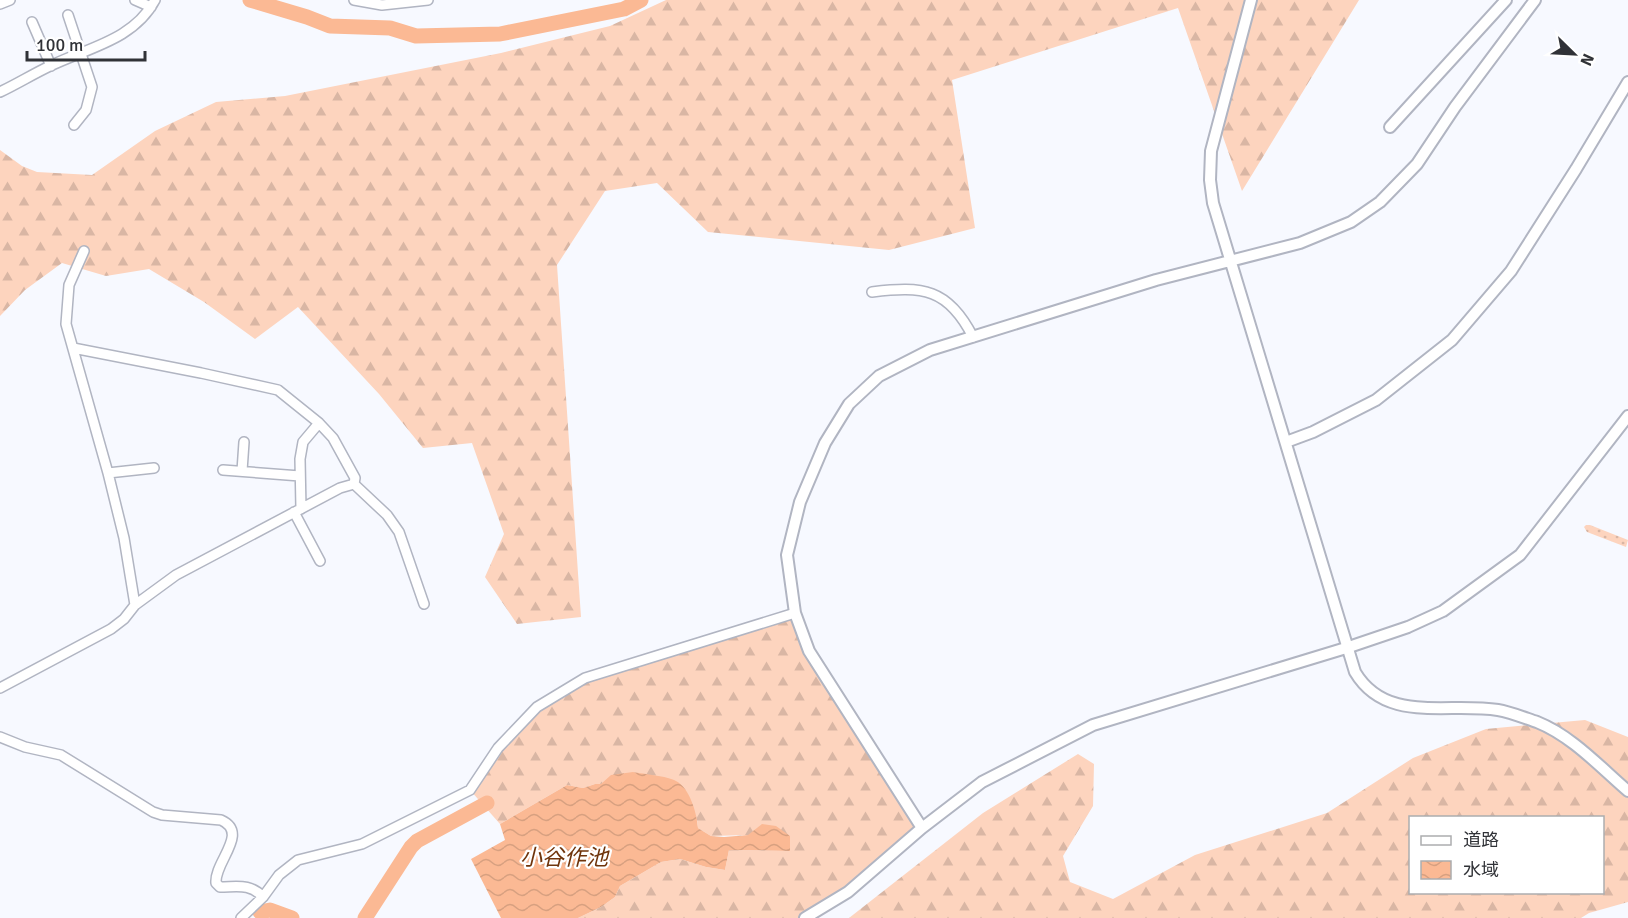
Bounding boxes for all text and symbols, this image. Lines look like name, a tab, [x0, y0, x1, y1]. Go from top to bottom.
scale bar	[27, 24, 146, 62]
north arrow	[1544, 24, 1604, 84]
text: 100 m	[36, 34, 83, 56]
text: N	[1575, 51, 1598, 69]
legend	[1409, 816, 1604, 894]
text: 道路	[1463, 829, 1499, 851]
water label: 小谷作池	[520, 844, 610, 871]
text: 水域	[1463, 859, 1499, 881]

